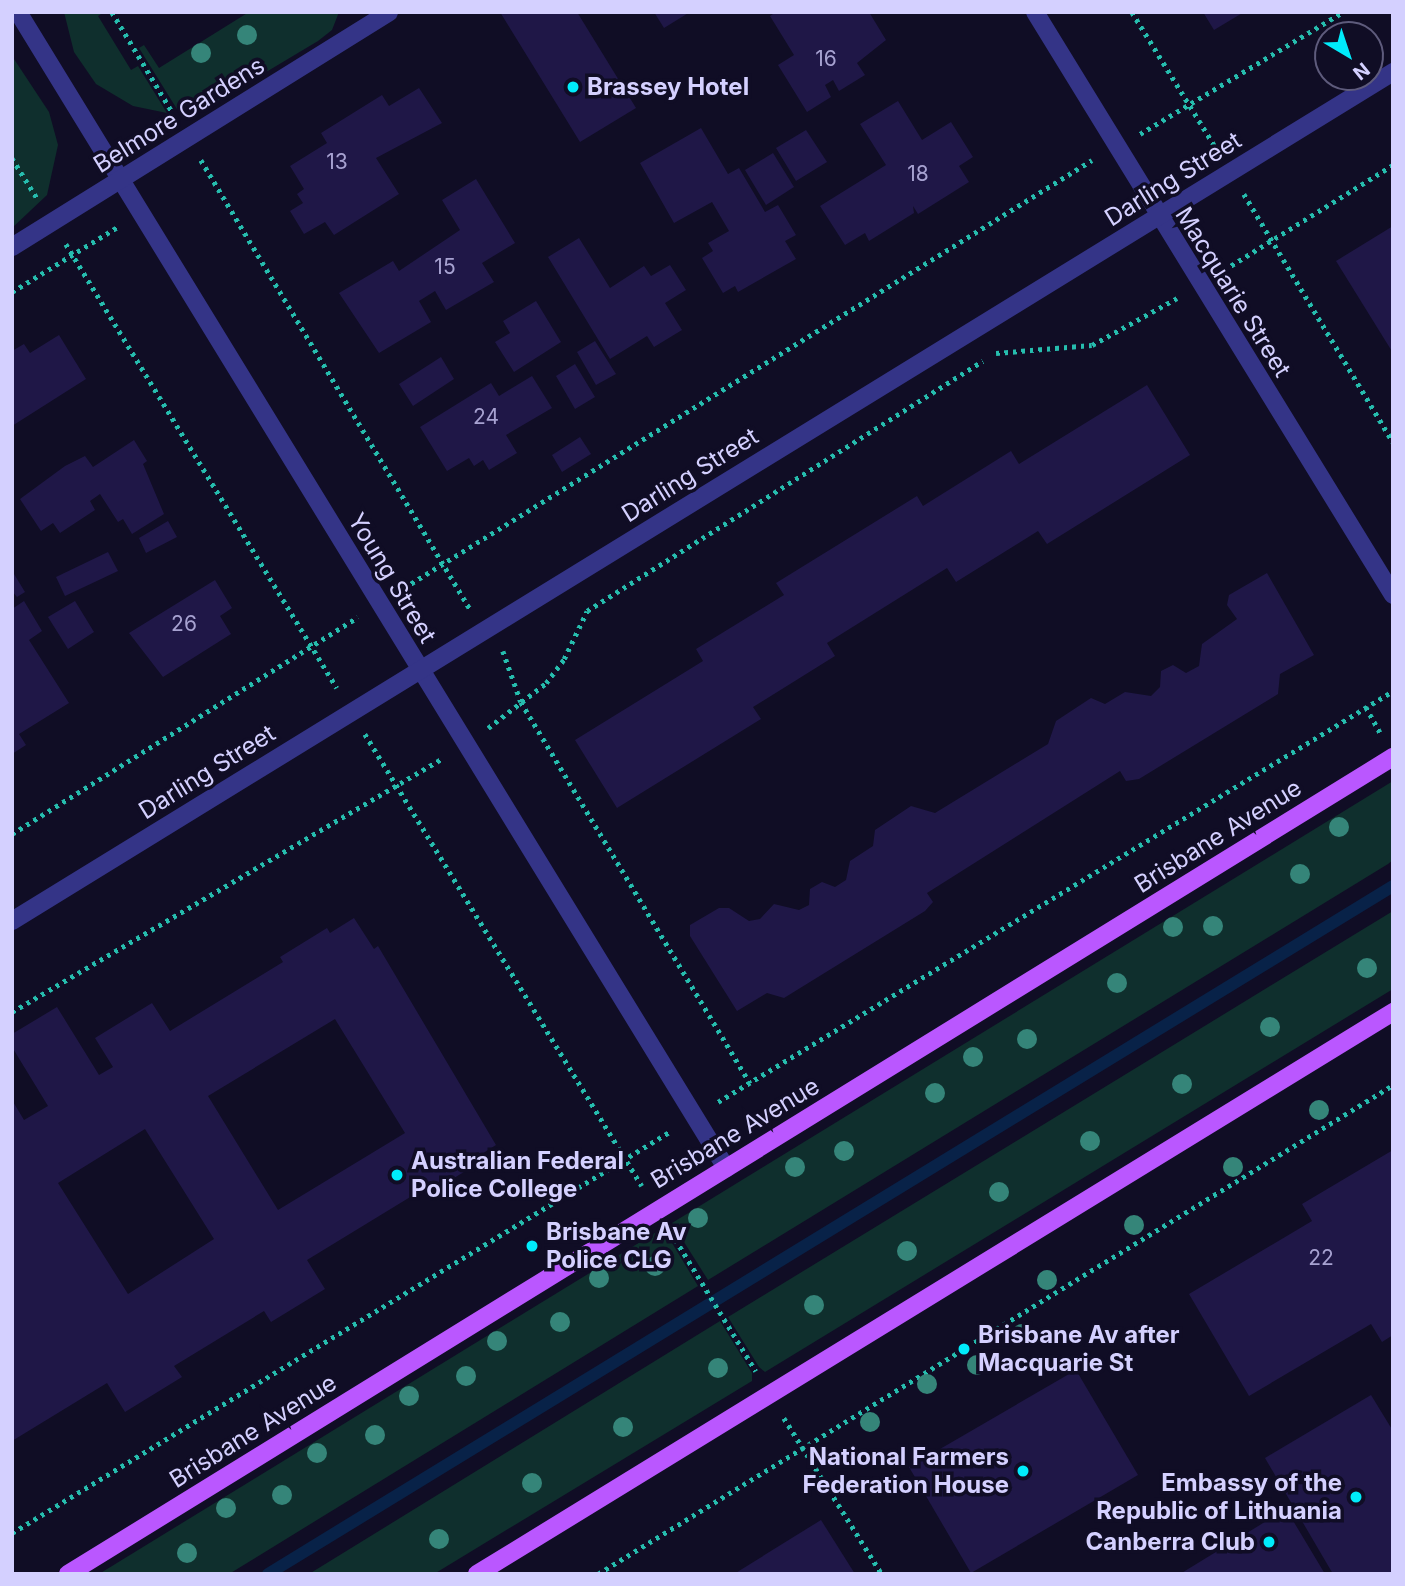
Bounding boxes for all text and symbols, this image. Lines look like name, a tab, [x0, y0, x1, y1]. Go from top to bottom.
north arrow	[1314, 21, 1384, 91]
house number: 16	[815, 46, 837, 72]
street label: Belmore Gardens	[88, 51, 270, 179]
text: N	[1348, 58, 1374, 85]
place label: Brassey Hotel	[587, 73, 749, 101]
marker: Brassey Hotel	[565, 79, 581, 95]
street label: Darling Street	[1100, 126, 1246, 232]
house number: 13	[326, 149, 348, 175]
house number: 18	[907, 161, 929, 187]
street label: Macquarie Street	[1169, 202, 1297, 382]
house number: 15	[434, 254, 456, 280]
house number: 24	[473, 404, 499, 430]
street label: Darling Street	[617, 422, 763, 528]
street label: Young Street	[342, 508, 442, 648]
house number: 26	[171, 611, 197, 637]
street label: Darling Street	[134, 719, 280, 825]
street label: Brisbane Avenue	[1129, 773, 1307, 899]
street label: Brisbane Avenue	[646, 1071, 824, 1195]
place label: Australian Federal Police College	[411, 1147, 624, 1203]
marker: Australian Federal Police College	[389, 1167, 405, 1183]
place label: Brisbane Av Police CLG	[546, 1218, 687, 1274]
marker: Brisbane Av Police CLG	[524, 1238, 540, 1254]
house number: 22	[1308, 1245, 1334, 1271]
place label: Brisbane Av after Macquarie St	[978, 1321, 1180, 1377]
marker: Brisbane Av after Macquarie St	[956, 1341, 972, 1357]
street label: Brisbane Avenue	[164, 1368, 342, 1494]
place label: National Farmers Federation House	[803, 1443, 1009, 1499]
marker: National Farmers Federation House	[1015, 1463, 1031, 1479]
place label: Embassy of the Republic of Lithuania	[1096, 1469, 1342, 1525]
marker: Embassy of the Republic of Lithuania	[1348, 1489, 1364, 1505]
place label: Canberra Club	[1086, 1528, 1255, 1556]
marker: Canberra Club	[1261, 1534, 1277, 1550]

